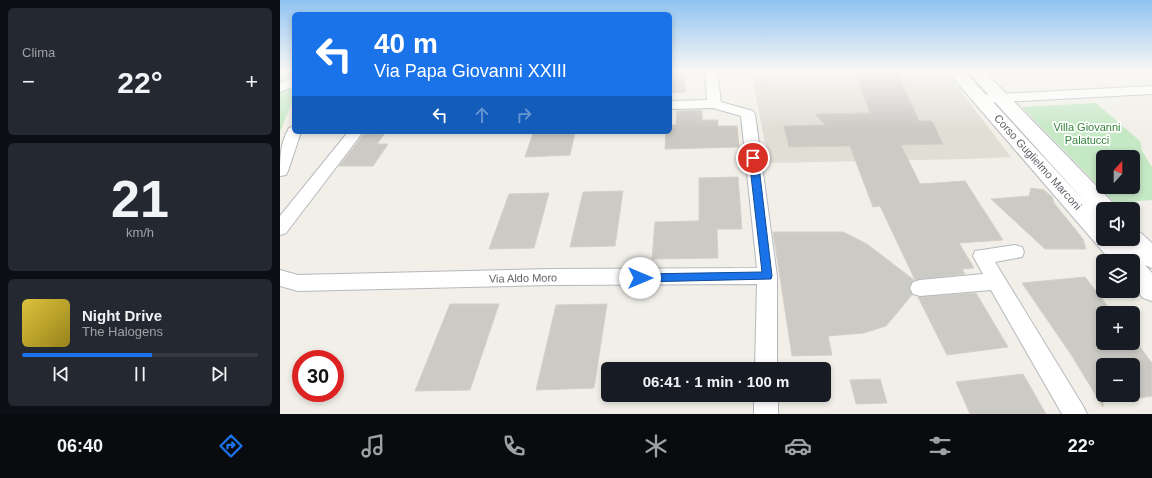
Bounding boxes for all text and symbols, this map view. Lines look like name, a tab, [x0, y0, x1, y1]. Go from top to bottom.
icon: left	[308, 28, 360, 80]
text: 40 m	[374, 28, 438, 59]
text: Clima	[22, 45, 55, 60]
text: Via Papa Giovanni XXIII	[374, 61, 567, 81]
text: 22°	[117, 66, 163, 99]
text: −	[22, 69, 35, 94]
text: +	[245, 69, 258, 94]
icon: left	[429, 104, 451, 126]
icon: ahead	[471, 104, 493, 126]
icon: right	[513, 104, 535, 126]
street label: Corso Guglielmo Marconi	[992, 112, 1084, 212]
park label: Villa Giovanni Palatucci	[1053, 121, 1121, 146]
pin	[736, 141, 770, 175]
icon: arrive	[742, 147, 764, 169]
north arrow	[1096, 150, 1140, 194]
map controls	[1096, 150, 1140, 402]
text: 21	[111, 170, 169, 228]
button: sound	[1096, 202, 1140, 246]
text: km/h	[126, 225, 154, 240]
button: layers	[1096, 254, 1140, 298]
position arrow	[619, 257, 661, 299]
street label: Via Aldo Moro	[489, 271, 557, 285]
button: +	[1096, 306, 1140, 350]
text: Night Drive	[82, 307, 162, 324]
text: The Halogens	[82, 324, 163, 339]
speed limit sign: 30	[292, 350, 344, 402]
button: −	[1096, 358, 1140, 402]
icon: previous	[50, 363, 72, 385]
icon: pause	[129, 363, 151, 385]
icon: next	[208, 363, 230, 385]
text: 06:41 · 1 min · 100 m	[643, 373, 789, 390]
icon: directions	[217, 432, 245, 460]
icon: music	[359, 432, 387, 460]
icon: phone	[500, 432, 528, 460]
icon: climate	[642, 432, 670, 460]
icon: car	[784, 432, 812, 460]
icon: filters	[926, 432, 954, 460]
text: 06:40	[57, 436, 103, 456]
text: 22°	[1068, 436, 1095, 456]

